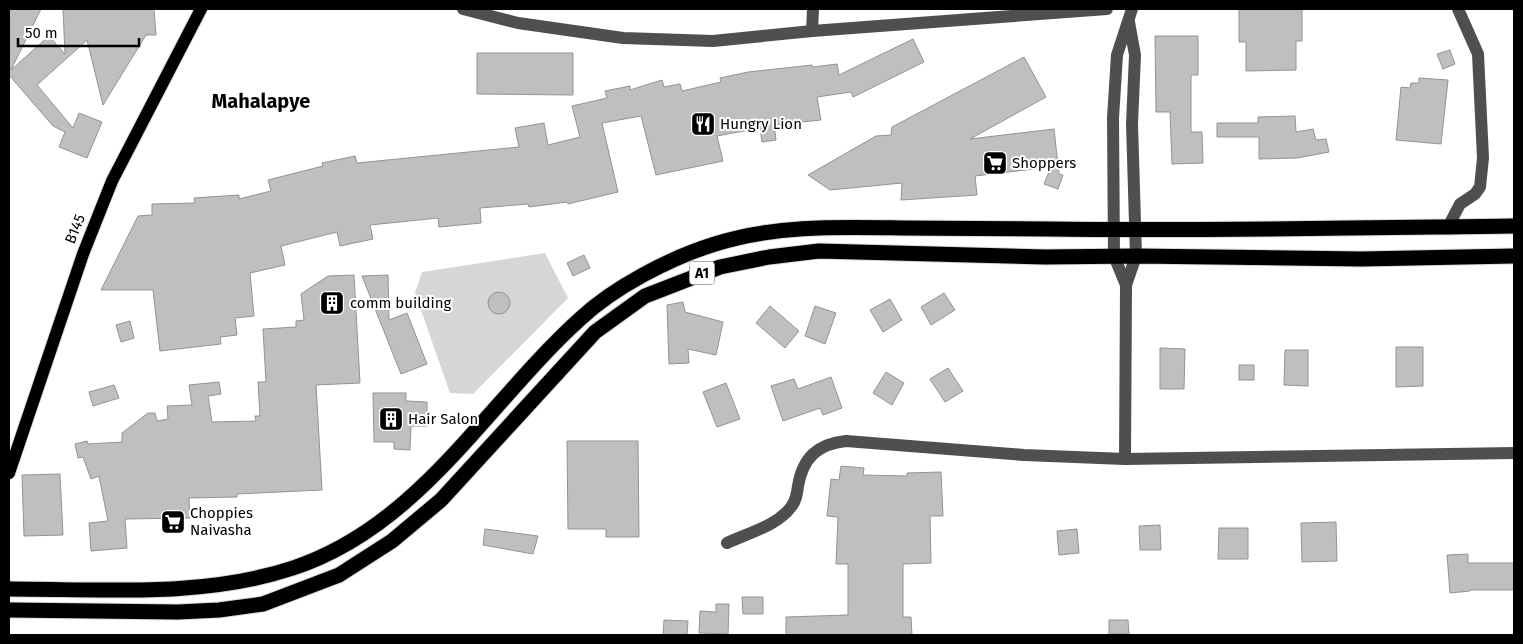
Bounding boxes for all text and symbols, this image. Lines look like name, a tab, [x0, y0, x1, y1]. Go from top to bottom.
scale bar	[18, 15, 139, 47]
text: 50 m	[25, 24, 58, 42]
district label: Mahalapye	[212, 89, 310, 113]
restaurant icon: Hungry Lion	[690, 111, 716, 137]
place label: Hungry Lion	[720, 115, 802, 133]
supermarket icon: Shoppers	[982, 150, 1008, 176]
place label: Shoppers	[1012, 154, 1076, 172]
street label: B145	[61, 212, 89, 246]
road number: A1	[690, 262, 714, 284]
building icon: comm building	[319, 290, 345, 316]
place label: comm building	[350, 294, 451, 312]
building icon: Hair Salon	[378, 406, 404, 432]
place label: Hair Salon	[408, 410, 478, 428]
place label: Choppies Naivasha	[190, 504, 253, 539]
supermarket icon: Choppies Naivasha	[160, 509, 186, 535]

